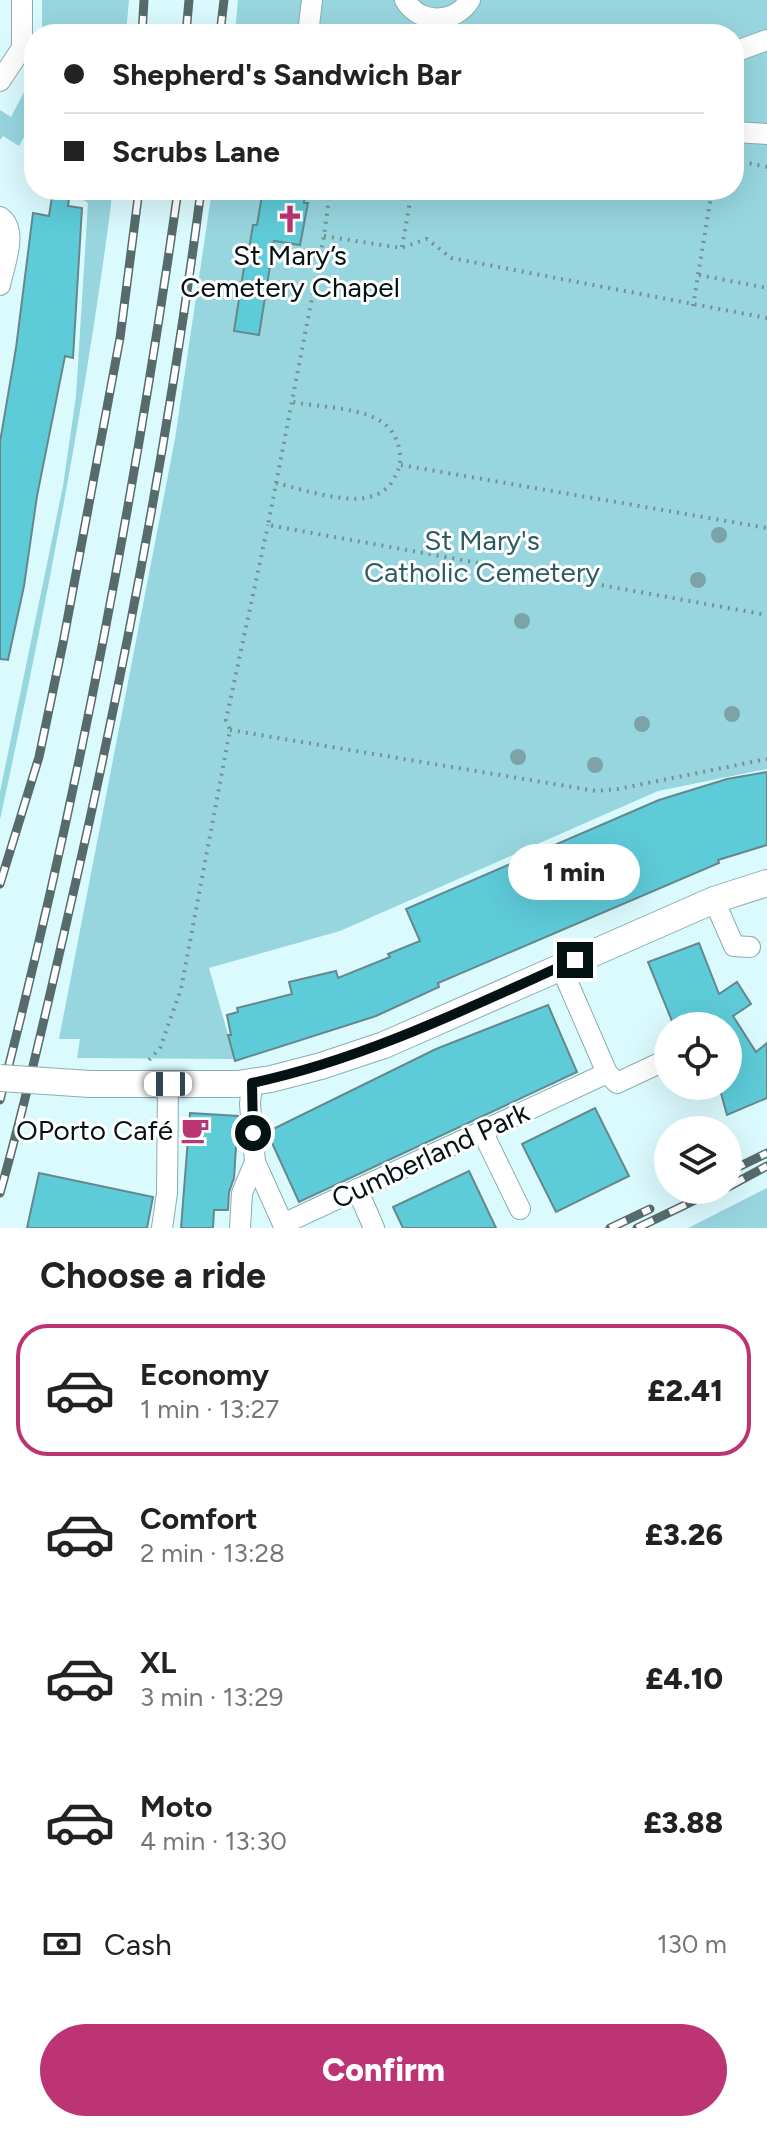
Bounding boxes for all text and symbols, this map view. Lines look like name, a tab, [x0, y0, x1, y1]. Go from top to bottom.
text: Shepherd's Sandwich Bar	[112, 56, 462, 93]
text: Scrubs Lane	[112, 133, 280, 170]
church icon: St Mary’s Cemetery Chapel	[275, 204, 305, 234]
place label: St Mary’s Cemetery Chapel	[180, 238, 400, 304]
park label: St Mary's Catholic Cemetery	[364, 523, 600, 589]
callout: 1 min	[509, 844, 641, 900]
text: 1 min	[543, 856, 605, 888]
route end	[557, 942, 593, 978]
map controls	[654, 1012, 742, 1204]
button: locate	[654, 1012, 742, 1100]
car	[144, 1072, 192, 1096]
street label: Cumberland Park	[326, 1094, 534, 1216]
place label: OPorto Café	[16, 1113, 173, 1147]
cafe icon: OPorto Café	[180, 1115, 210, 1145]
route start	[235, 1115, 271, 1151]
button: layers	[654, 1116, 742, 1204]
text: Choose a ride	[40, 1254, 266, 1297]
icon: car	[44, 1354, 116, 1426]
text: Economy	[140, 1356, 269, 1393]
text: £2.41	[647, 1372, 723, 1409]
text: 1 min · 13:27	[140, 1393, 279, 1425]
icon: car	[44, 1498, 116, 1570]
text: Comfort	[140, 1500, 258, 1537]
text: £3.26	[645, 1516, 723, 1553]
text: 2 min · 13:28	[140, 1537, 285, 1569]
icon: car	[44, 1642, 116, 1714]
text: XL	[140, 1644, 176, 1681]
text: £4.10	[645, 1660, 723, 1697]
text: 3 min · 13:29	[140, 1681, 283, 1713]
icon: car	[44, 1786, 116, 1858]
text: Moto	[140, 1788, 212, 1825]
text: £3.88	[643, 1804, 723, 1841]
text: 4 min · 13:30	[140, 1825, 287, 1857]
icon: cash	[40, 1922, 84, 1966]
text: Cash	[104, 1926, 172, 1963]
text: 130 m	[657, 1928, 727, 1960]
button: Confirm	[40, 2024, 727, 2116]

